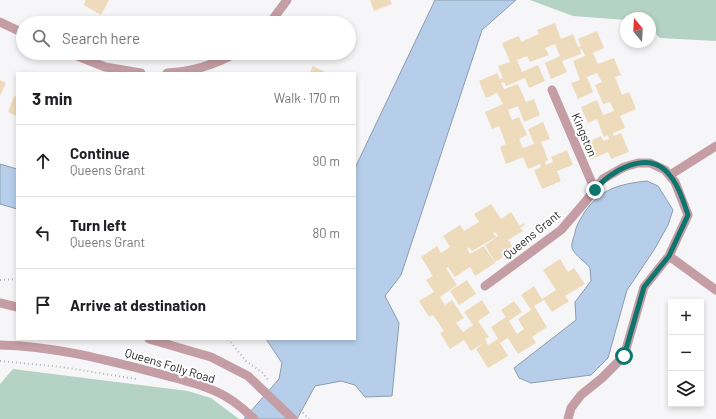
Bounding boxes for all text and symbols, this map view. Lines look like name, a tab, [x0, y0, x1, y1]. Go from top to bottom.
north arrow	[620, 12, 656, 48]
search box	[16, 16, 356, 60]
icon: search	[30, 27, 52, 49]
text: Search here	[62, 29, 140, 47]
text: 3 min	[32, 88, 72, 108]
text: Walk · 170 m	[274, 90, 340, 106]
street label: Kingston	[569, 111, 600, 159]
text: Continue	[70, 144, 130, 162]
icon: ahead	[32, 150, 54, 172]
text: 90 m	[313, 153, 340, 169]
text: Queens Grant	[70, 162, 145, 178]
route end	[586, 181, 604, 199]
street label: Queens Grant	[500, 207, 563, 262]
text: Turn left	[70, 216, 126, 234]
icon: left	[32, 222, 54, 244]
text: 80 m	[313, 225, 340, 241]
text: Queens Grant	[70, 234, 145, 250]
icon: arrive	[32, 294, 54, 316]
text: Arrive at destination	[70, 296, 206, 314]
map controls	[668, 299, 704, 407]
button: +	[668, 299, 704, 335]
button: −	[668, 335, 704, 371]
street label: Queens Folly Road	[123, 345, 217, 385]
route start	[615, 347, 633, 365]
button: layers	[668, 371, 704, 407]

